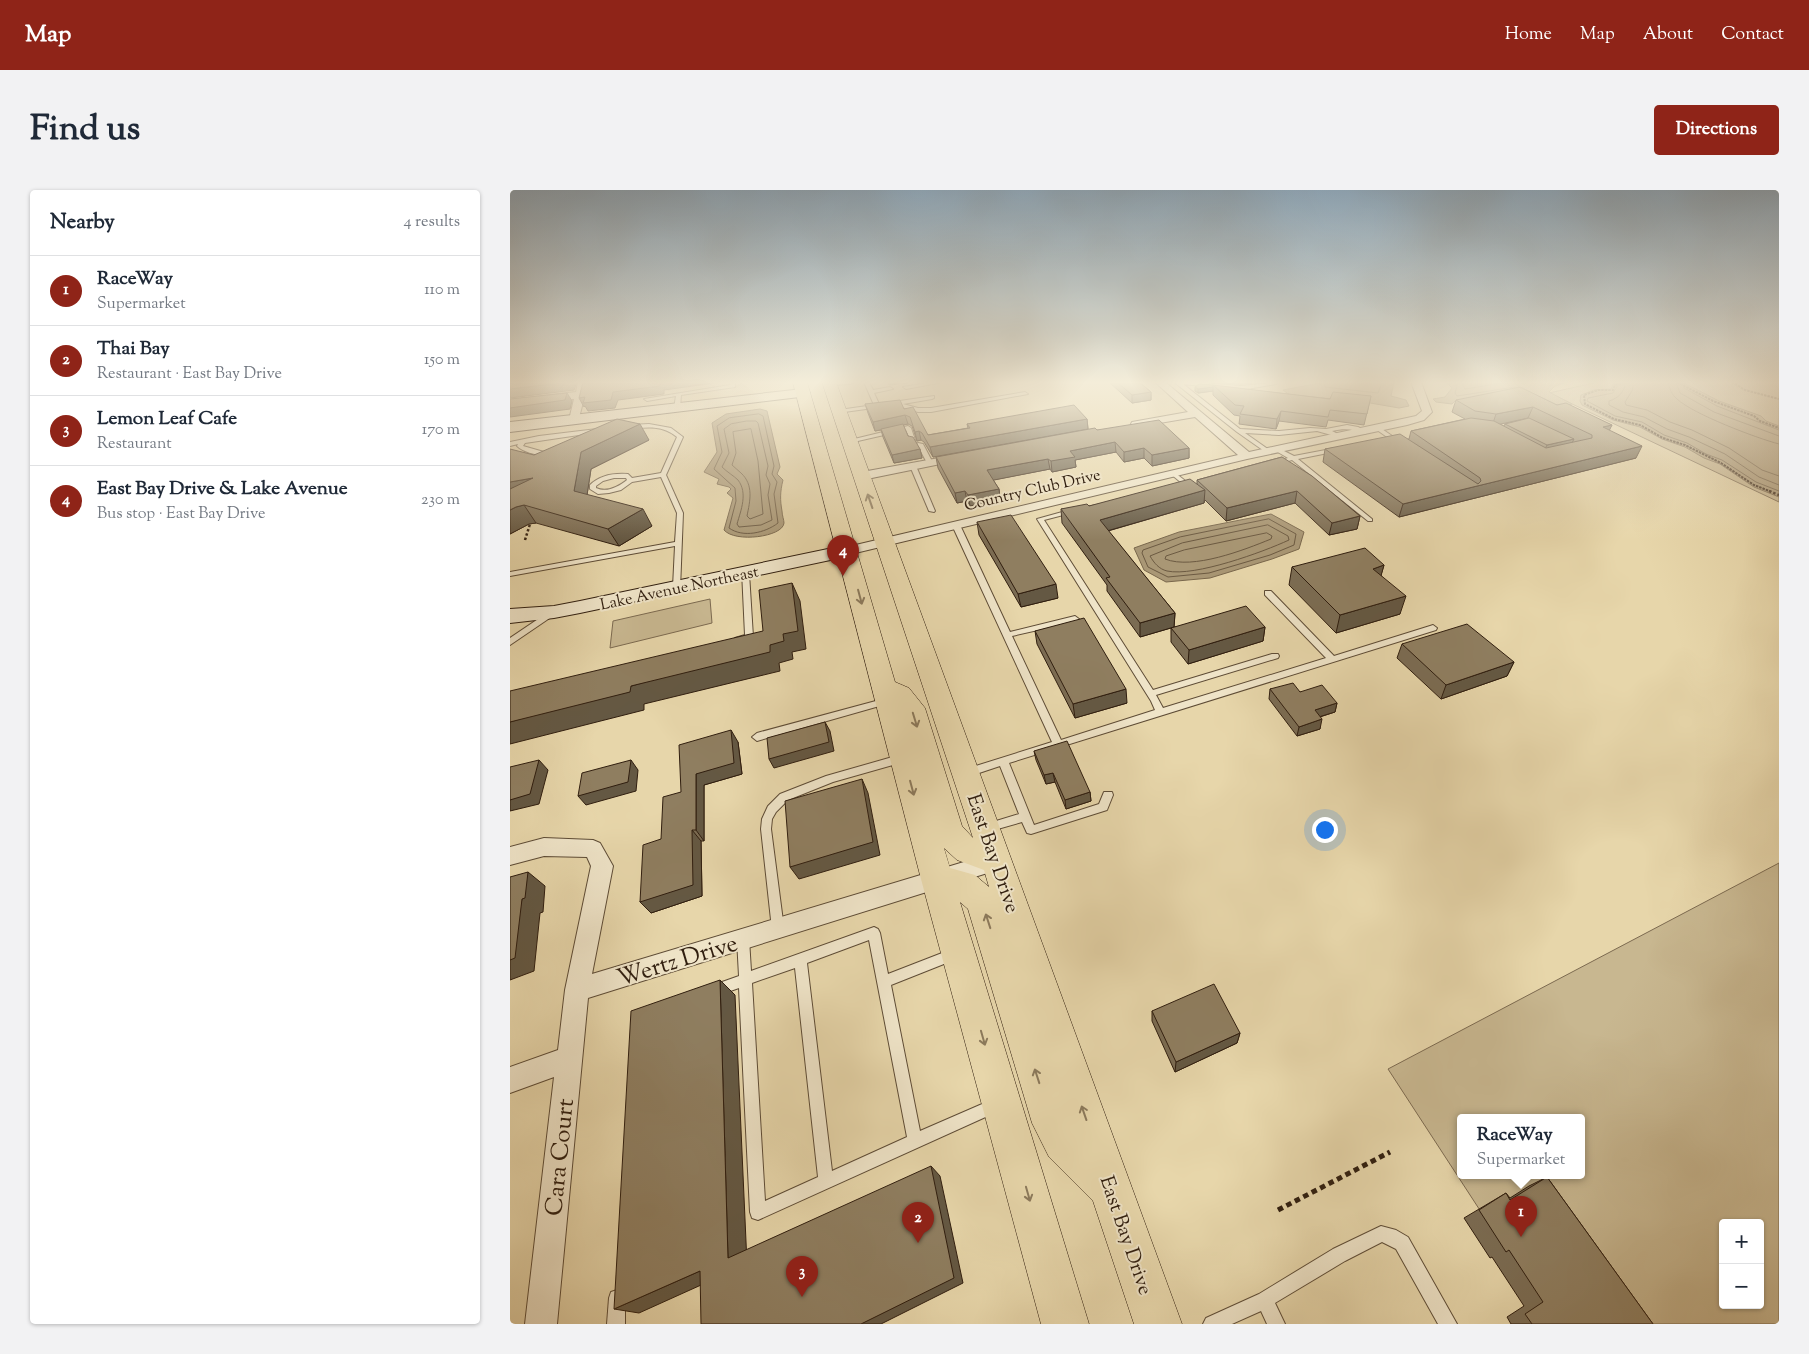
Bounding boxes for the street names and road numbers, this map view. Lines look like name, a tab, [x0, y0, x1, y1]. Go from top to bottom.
street label: Country Club Drive	[962, 465, 1103, 518]
street label: Lake Avenue Northeast	[598, 561, 762, 618]
street label: East Bay Drive	[958, 790, 1026, 917]
street label: Wertz Drive	[613, 927, 742, 996]
street label: Cara Court	[538, 1097, 584, 1218]
street label: East Bay Drive	[1091, 1172, 1159, 1299]

